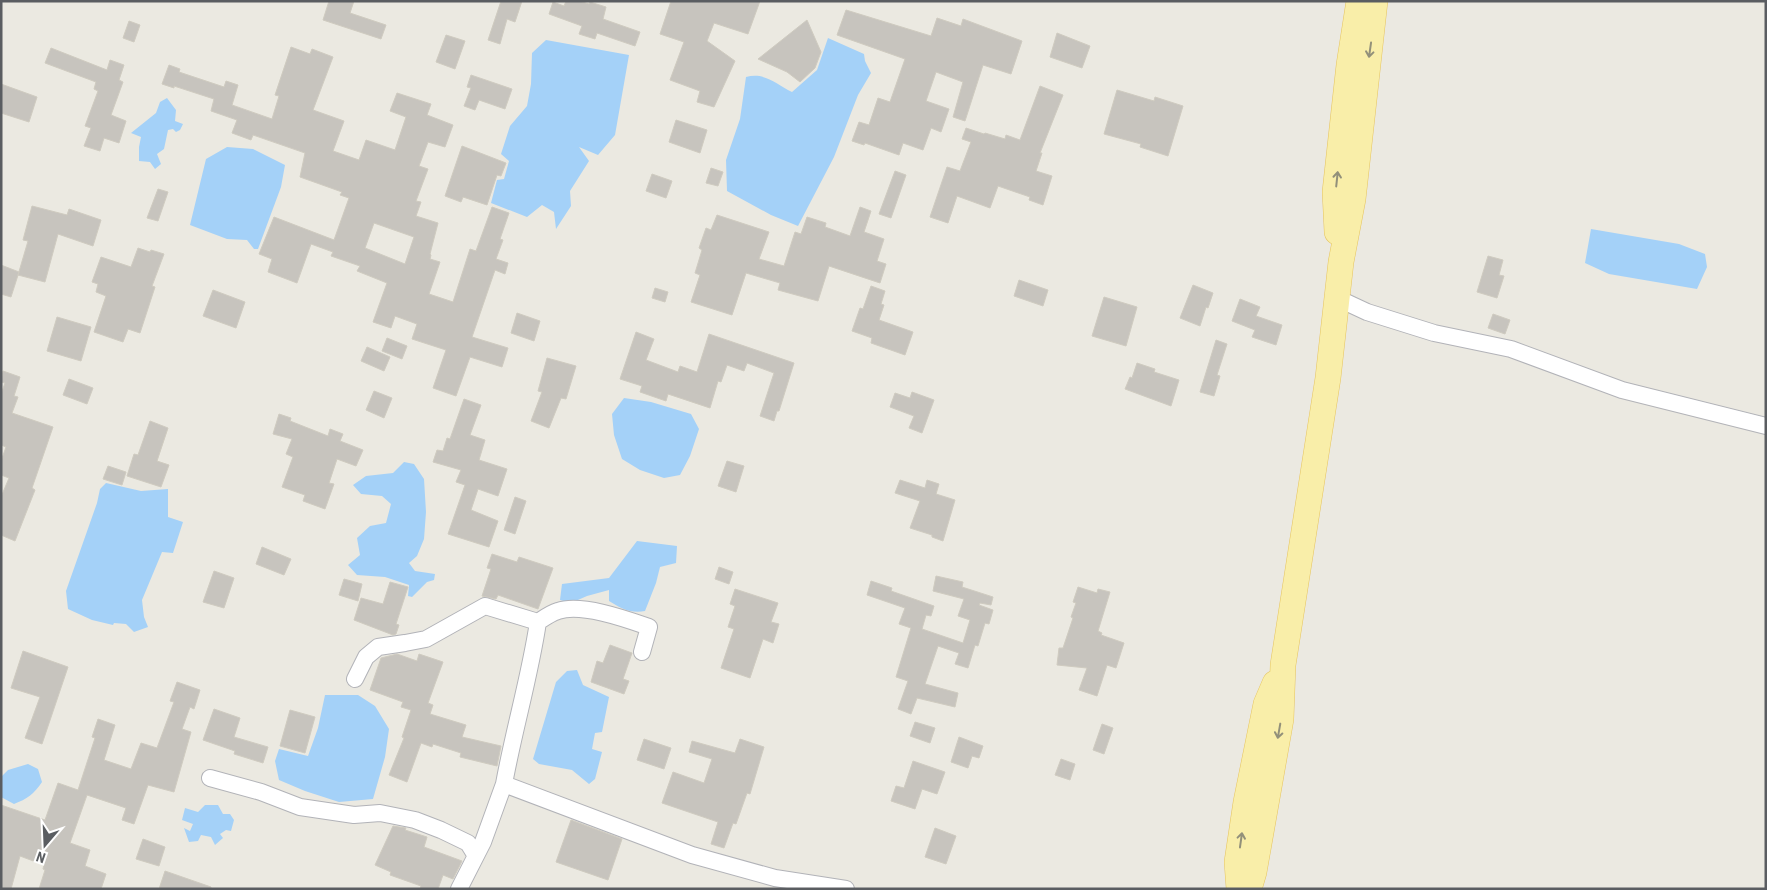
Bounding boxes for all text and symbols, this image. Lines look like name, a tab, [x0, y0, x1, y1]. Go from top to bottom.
one-way arrow	[1365, 41, 1375, 57]
one-way arrow	[1332, 171, 1342, 187]
one-way arrow	[1273, 722, 1283, 738]
north arrow	[20, 820, 70, 870]
one-way arrow	[1236, 833, 1246, 849]
text: N	[34, 848, 47, 866]

